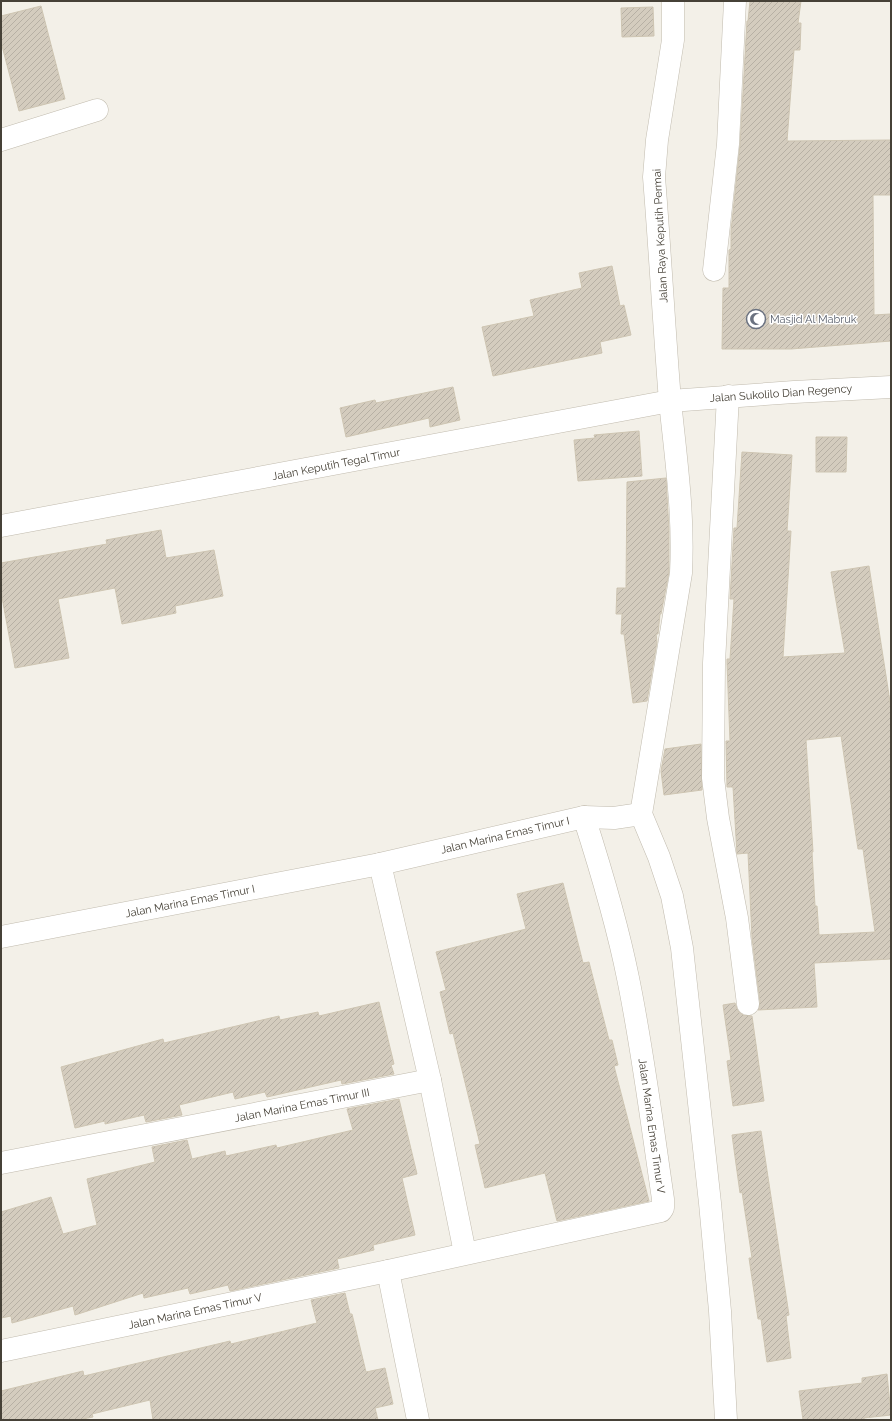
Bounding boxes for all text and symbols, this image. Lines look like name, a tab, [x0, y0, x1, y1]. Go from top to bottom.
street label: Jalan Raya Keputih Permai	[650, 169, 671, 303]
mosque icon: Masjid Al Mabruk	[745, 308, 767, 330]
place label: Masjid Al Mabruk	[770, 313, 857, 326]
street label: Jalan Sukolilo Dian Regency	[709, 382, 853, 405]
street label: Jalan Keputih Tegal Timur	[271, 446, 401, 483]
street label: Jalan Marina Emas Timur I	[439, 814, 571, 857]
street label: Jalan Marina Emas Timur I	[124, 883, 256, 920]
street label: Jalan Marina Emas Timur V	[636, 1058, 667, 1195]
street label: Jalan Marina Emas Timur III	[233, 1086, 371, 1125]
street label: Jalan Marina Emas Timur V	[127, 1291, 264, 1332]

